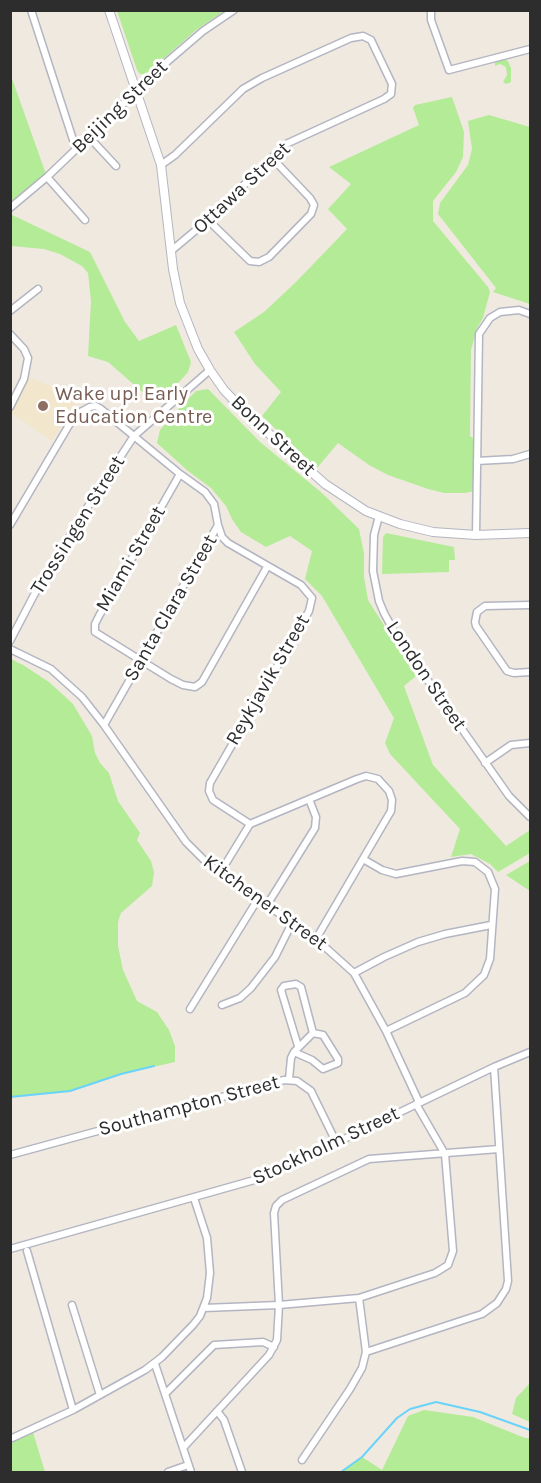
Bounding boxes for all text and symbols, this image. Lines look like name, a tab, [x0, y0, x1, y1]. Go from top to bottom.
street label: Beijing Street	[67, 55, 173, 159]
street label: Ottawa Street	[188, 137, 296, 239]
place label: Wake up! Early Education Centre	[55, 382, 212, 429]
street label: Bonn Street	[226, 391, 320, 481]
marker: Wake up! Early Education Centre	[36, 399, 50, 413]
street label: Trossingen Street	[26, 451, 130, 599]
street label: Miami Street	[91, 502, 171, 616]
street label: Santa Clara Street	[119, 530, 223, 686]
street label: Reykjavik Street	[221, 610, 315, 750]
street label: London Street	[381, 617, 471, 735]
street label: Kitchener Street	[198, 850, 332, 956]
street label: Southampton Street	[96, 1070, 282, 1142]
street label: Stockholm Street	[249, 1102, 403, 1190]

